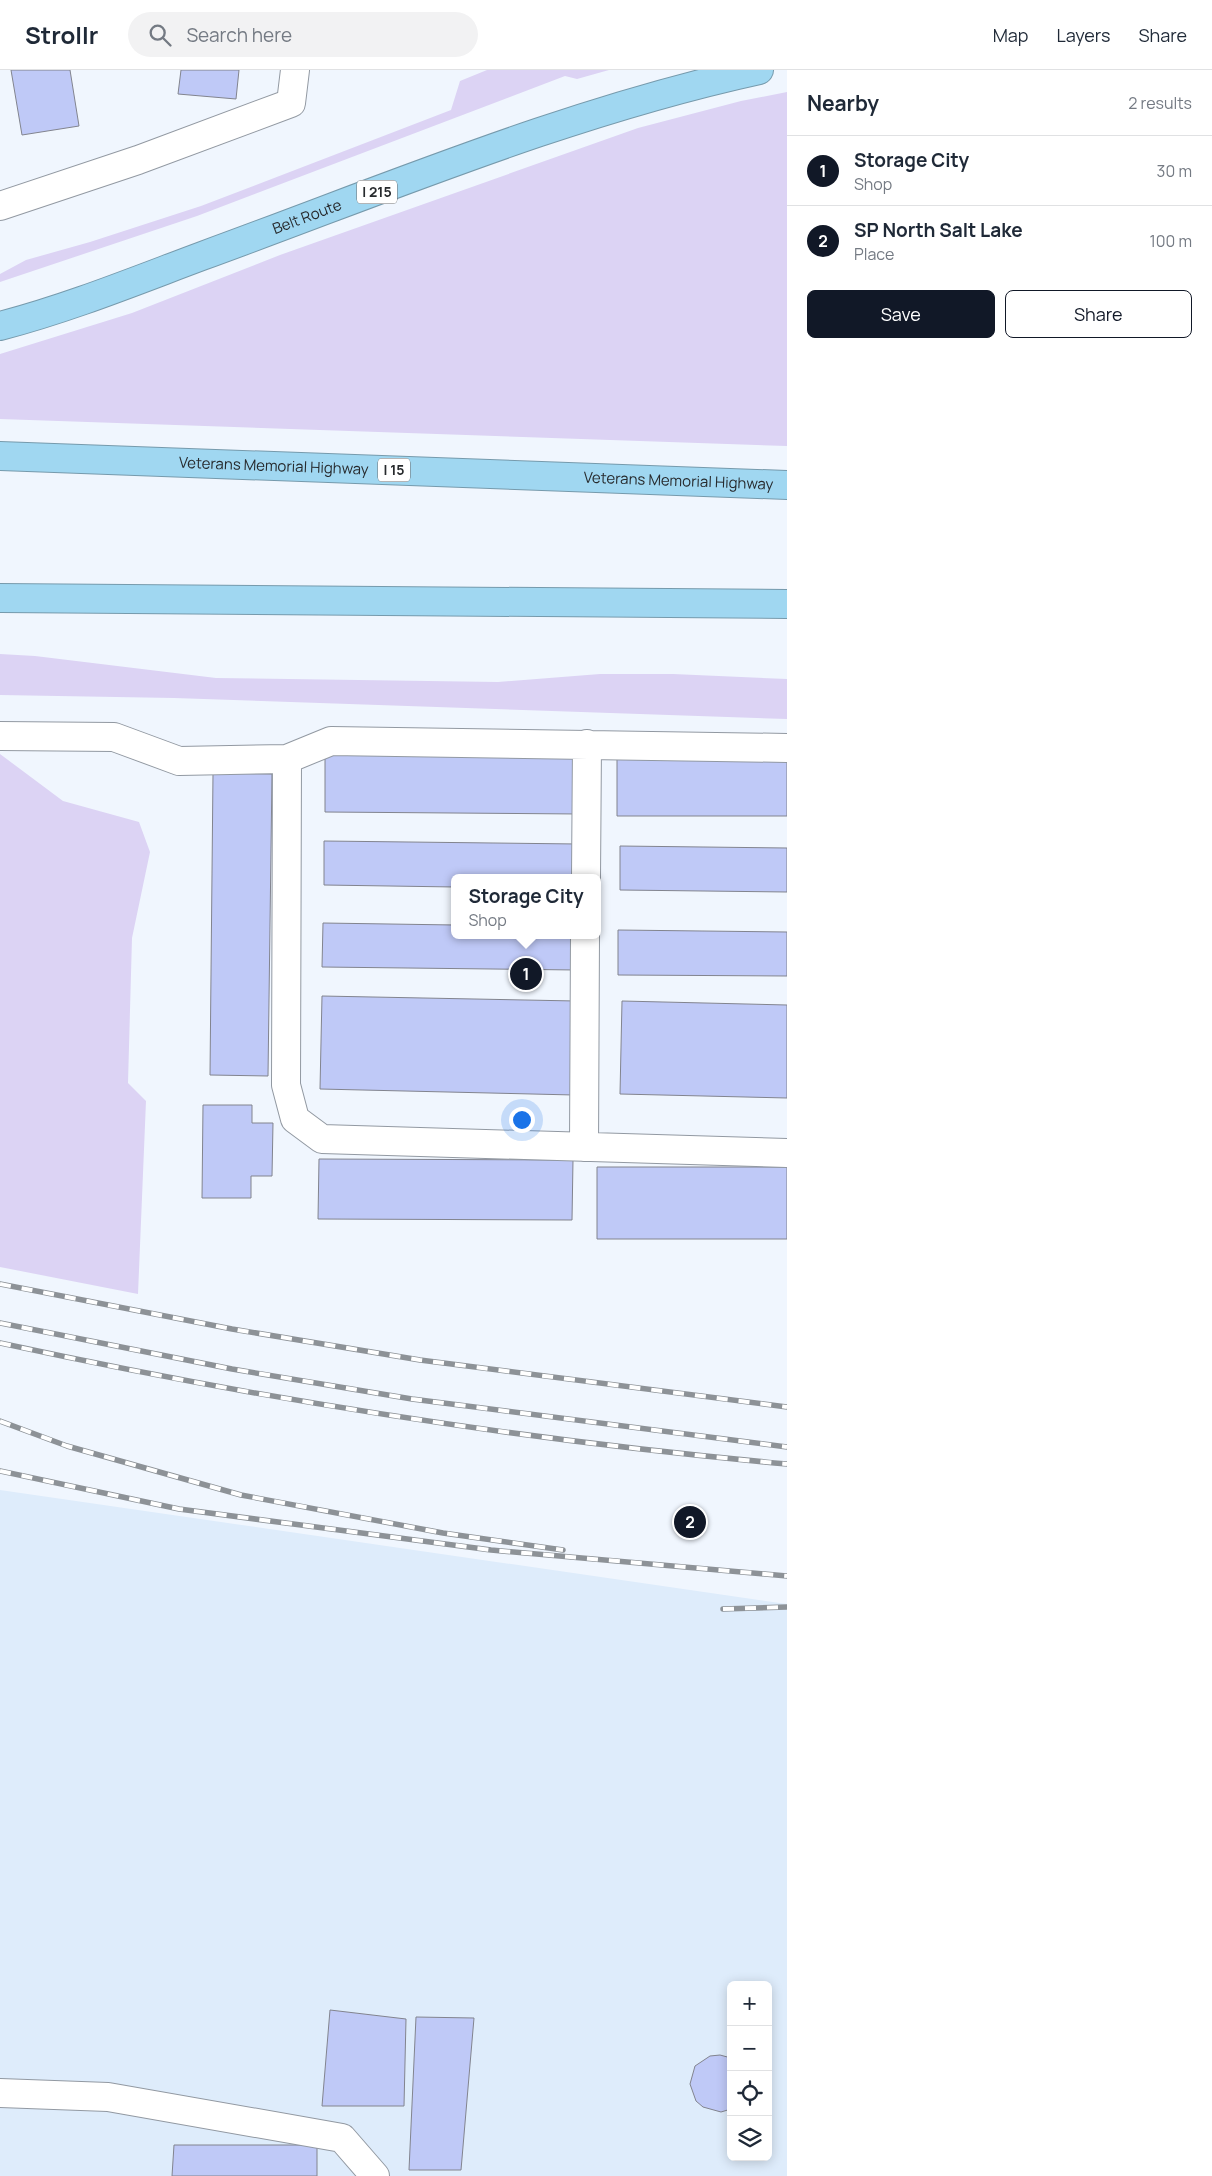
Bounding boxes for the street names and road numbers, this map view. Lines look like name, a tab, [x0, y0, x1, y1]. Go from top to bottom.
road number: I 215	[357, 180, 397, 204]
street label: Belt Route	[269, 194, 345, 239]
street label: Veterans Memorial Highway	[179, 452, 369, 480]
road number: I 15	[378, 458, 410, 482]
street label: Veterans Memorial Highway	[583, 467, 774, 494]

